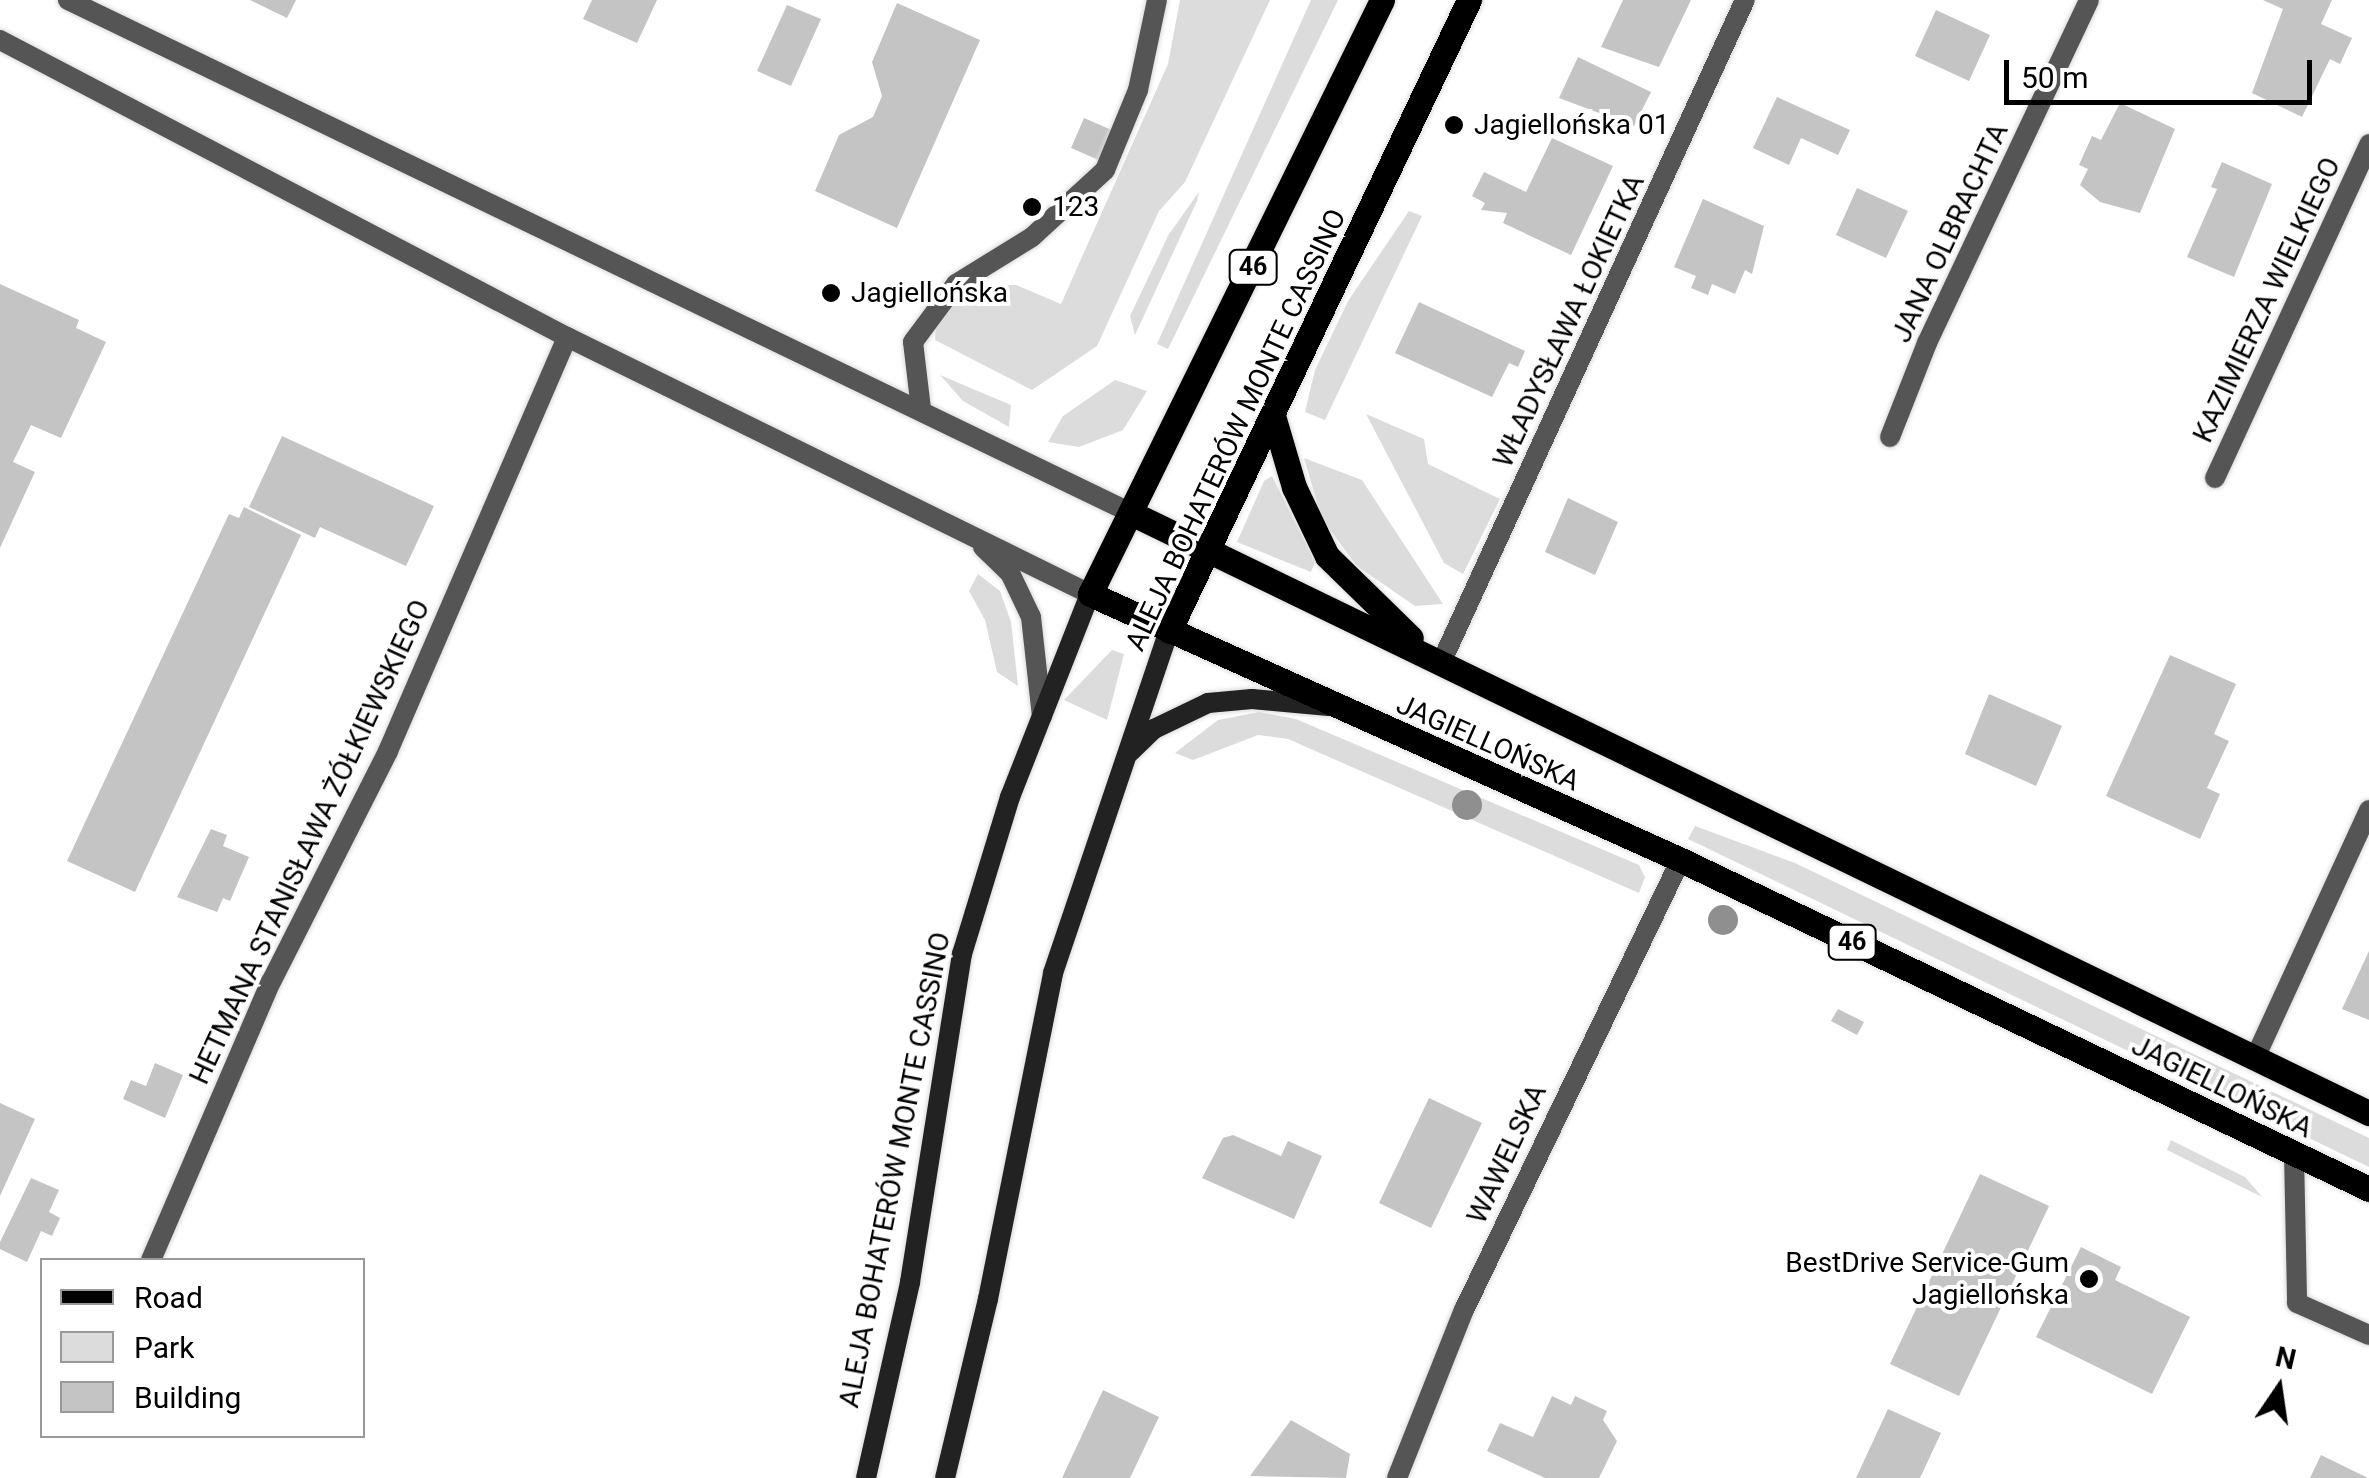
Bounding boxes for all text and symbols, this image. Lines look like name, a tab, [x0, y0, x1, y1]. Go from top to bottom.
scale bar	[2009, 40, 2316, 102]
text: 50 m	[2021, 60, 2088, 95]
place label: Jagiellońska 01	[1474, 108, 1669, 142]
marker: Jagiellońska 01	[1443, 114, 1465, 136]
street label: JANA OLBRACHTA	[1885, 118, 2015, 348]
street label: KAZIMIERZA WIELKIEGO	[2186, 152, 2348, 448]
street label: WŁADYSŁAWA ŁOKIETKA	[1486, 169, 1652, 473]
place label: 123	[1052, 190, 1099, 224]
marker: 123	[1021, 196, 1043, 218]
street label: ALEJA BOHATERÓW MONTE CASSINO	[1119, 204, 1353, 656]
road number: 46	[1228, 247, 1278, 287]
place label: Jagiellońska	[851, 276, 1008, 310]
marker: Jagiellońska	[820, 282, 842, 304]
street label: HETMANA STANISŁAWA ŻÓŁKIEWSKIEGO	[183, 594, 437, 1090]
street label: JAGIELLOŃSKA	[1391, 688, 1585, 798]
road number: 46	[1827, 922, 1877, 962]
street label: ALEJA BOHATERÓW MONTE CASSINO	[832, 930, 958, 1410]
street label: JAGIELLOŃSKA	[2126, 1029, 2318, 1145]
street label: WAWELSKA	[1460, 1079, 1554, 1229]
place label: BestDrive Service-Gum Jagiellońska	[1785, 1246, 2069, 1312]
legend	[40, 1258, 365, 1438]
marker: BestDrive Service-Gum Jagiellońska	[2078, 1268, 2100, 1290]
text: Road	[134, 1280, 203, 1315]
text: Park	[134, 1330, 194, 1365]
north arrow	[2229, 1338, 2329, 1438]
text: N	[2273, 1340, 2299, 1377]
text: Building	[134, 1380, 241, 1415]

